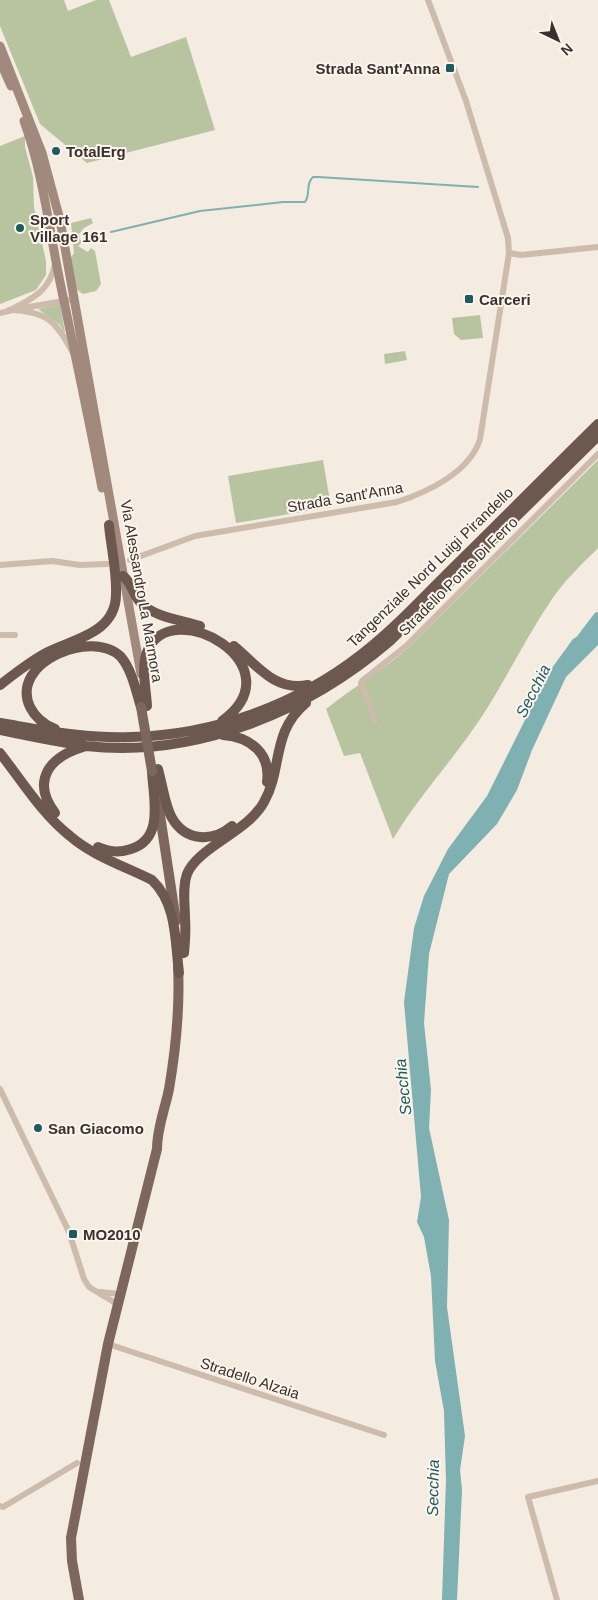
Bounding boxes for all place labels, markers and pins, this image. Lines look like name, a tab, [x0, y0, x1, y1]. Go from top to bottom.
place label: Strada Sant'Anna	[316, 60, 441, 77]
marker: Strada Sant'Anna	[444, 62, 456, 74]
place label: TotalErg	[66, 143, 126, 160]
marker: TotalErg	[50, 145, 62, 157]
place label: Sport Village 161	[30, 211, 107, 245]
marker: Sport Village 161	[14, 222, 26, 234]
place label: Carceri	[479, 291, 531, 308]
marker: Carceri	[463, 293, 475, 305]
place label: San Giacomo	[48, 1120, 144, 1137]
marker: San Giacomo	[32, 1122, 44, 1134]
place label: MO2010	[83, 1226, 141, 1243]
marker: MO2010	[67, 1228, 79, 1240]

